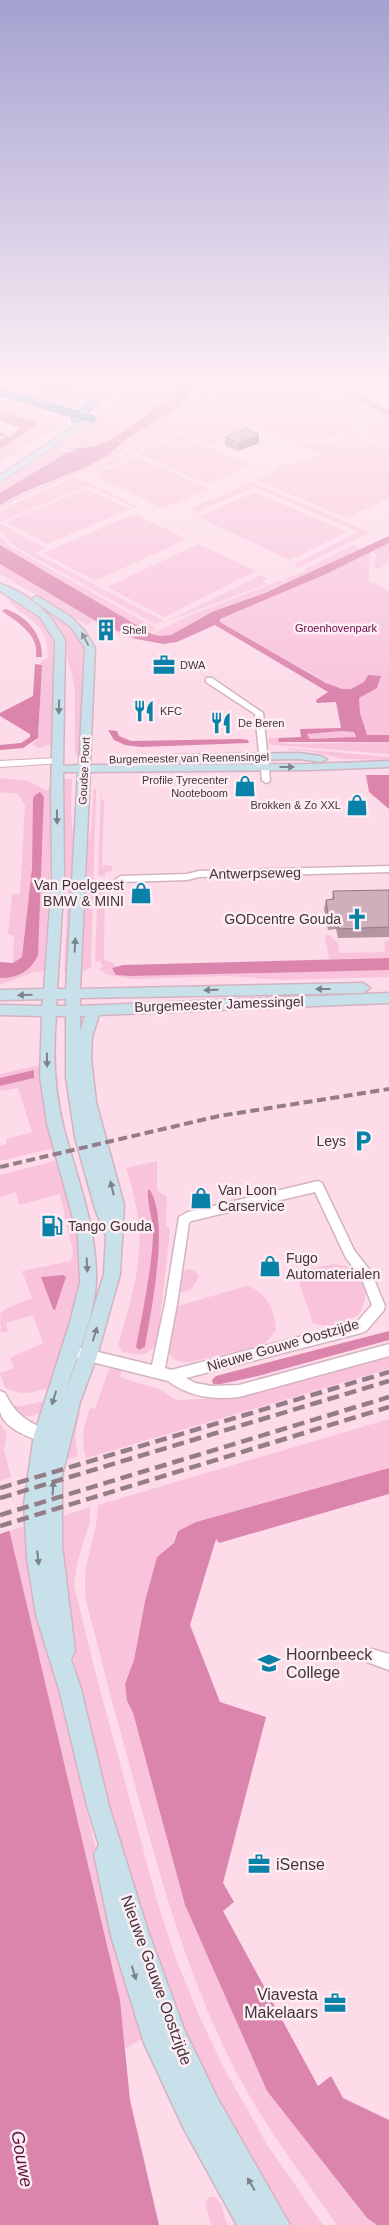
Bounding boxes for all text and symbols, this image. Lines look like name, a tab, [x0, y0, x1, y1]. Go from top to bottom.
building icon: Shell	[93, 617, 119, 643]
park label: Groenhovenpark	[295, 622, 377, 634]
place label: Shell	[122, 624, 146, 636]
one-way arrow	[81, 633, 90, 646]
office icon: DWA	[151, 652, 177, 678]
place label: DWA	[180, 659, 206, 671]
restaurant icon: KFC	[131, 698, 157, 724]
one-way arrow	[55, 700, 63, 716]
place label: KFC	[160, 705, 182, 717]
restaurant icon: De Beren	[208, 710, 234, 736]
place label: De Beren	[238, 717, 284, 729]
street label: Goudse Poort	[76, 737, 92, 805]
street label: Burgemeester van Reenensingel	[109, 751, 269, 765]
one-way arrow	[279, 763, 295, 771]
shop icon: Profile Tyrecenter Nooteboom	[232, 773, 258, 799]
place label: Profile Tyrecenter Nooteboom	[142, 774, 228, 799]
shop icon: Brokken & Zo XXL	[344, 792, 370, 818]
place label: Brokken & Zo XXL	[251, 799, 341, 811]
one-way arrow	[53, 810, 61, 826]
street label: Antwerpseweg	[209, 864, 301, 882]
place label: Van Poelgeest BMW & MINI	[34, 877, 124, 909]
shop icon: Van Poelgeest BMW & MINI	[128, 880, 154, 906]
church icon: GODcentre Gouda	[344, 906, 370, 932]
place label: GODcentre Gouda	[224, 911, 341, 927]
one-way arrow	[72, 937, 80, 953]
one-way arrow	[315, 985, 331, 993]
one-way arrow	[202, 987, 218, 995]
one-way arrow	[16, 991, 32, 999]
street label: Burgemeester Jamessingel	[134, 993, 304, 1015]
one-way arrow	[43, 1052, 51, 1068]
parking icon: Leys	[350, 1128, 376, 1154]
place label: Leys	[316, 1133, 346, 1149]
one-way arrow	[108, 1180, 116, 1195]
place label: Van Loon Carservice	[218, 1182, 285, 1214]
shop icon: Van Loon Carservice	[188, 1185, 214, 1211]
fuel station icon: Tango Gouda	[39, 1213, 65, 1239]
place label: Tango Gouda	[68, 1218, 152, 1234]
place label: Fugo Automaterialen	[286, 1250, 380, 1282]
shop icon: Fugo Automaterialen	[257, 1253, 283, 1279]
one-way arrow	[84, 1257, 92, 1273]
street label: Nieuwe Gouwe Oostzijde	[205, 1316, 361, 1374]
one-way arrow	[92, 1327, 100, 1342]
one-way arrow	[50, 1390, 58, 1405]
one-way arrow	[49, 1480, 57, 1496]
one-way arrow	[34, 1550, 42, 1566]
place label: Hoornbeeck College	[286, 1646, 373, 1681]
school or university icon: Hoornbeeck College	[256, 1650, 282, 1676]
office icon: iSense	[246, 1851, 272, 1877]
place label: iSense	[276, 1856, 325, 1873]
street label: Nieuwe Gouwe Oostzijde	[118, 1893, 195, 2068]
one-way arrow	[131, 1966, 139, 1981]
place label: Viavesta Makelaars	[244, 1986, 318, 2021]
office icon: Viavesta Makelaars	[322, 1990, 348, 2016]
water label: Gouwe	[7, 2129, 37, 2189]
one-way arrow	[247, 2177, 256, 2190]

